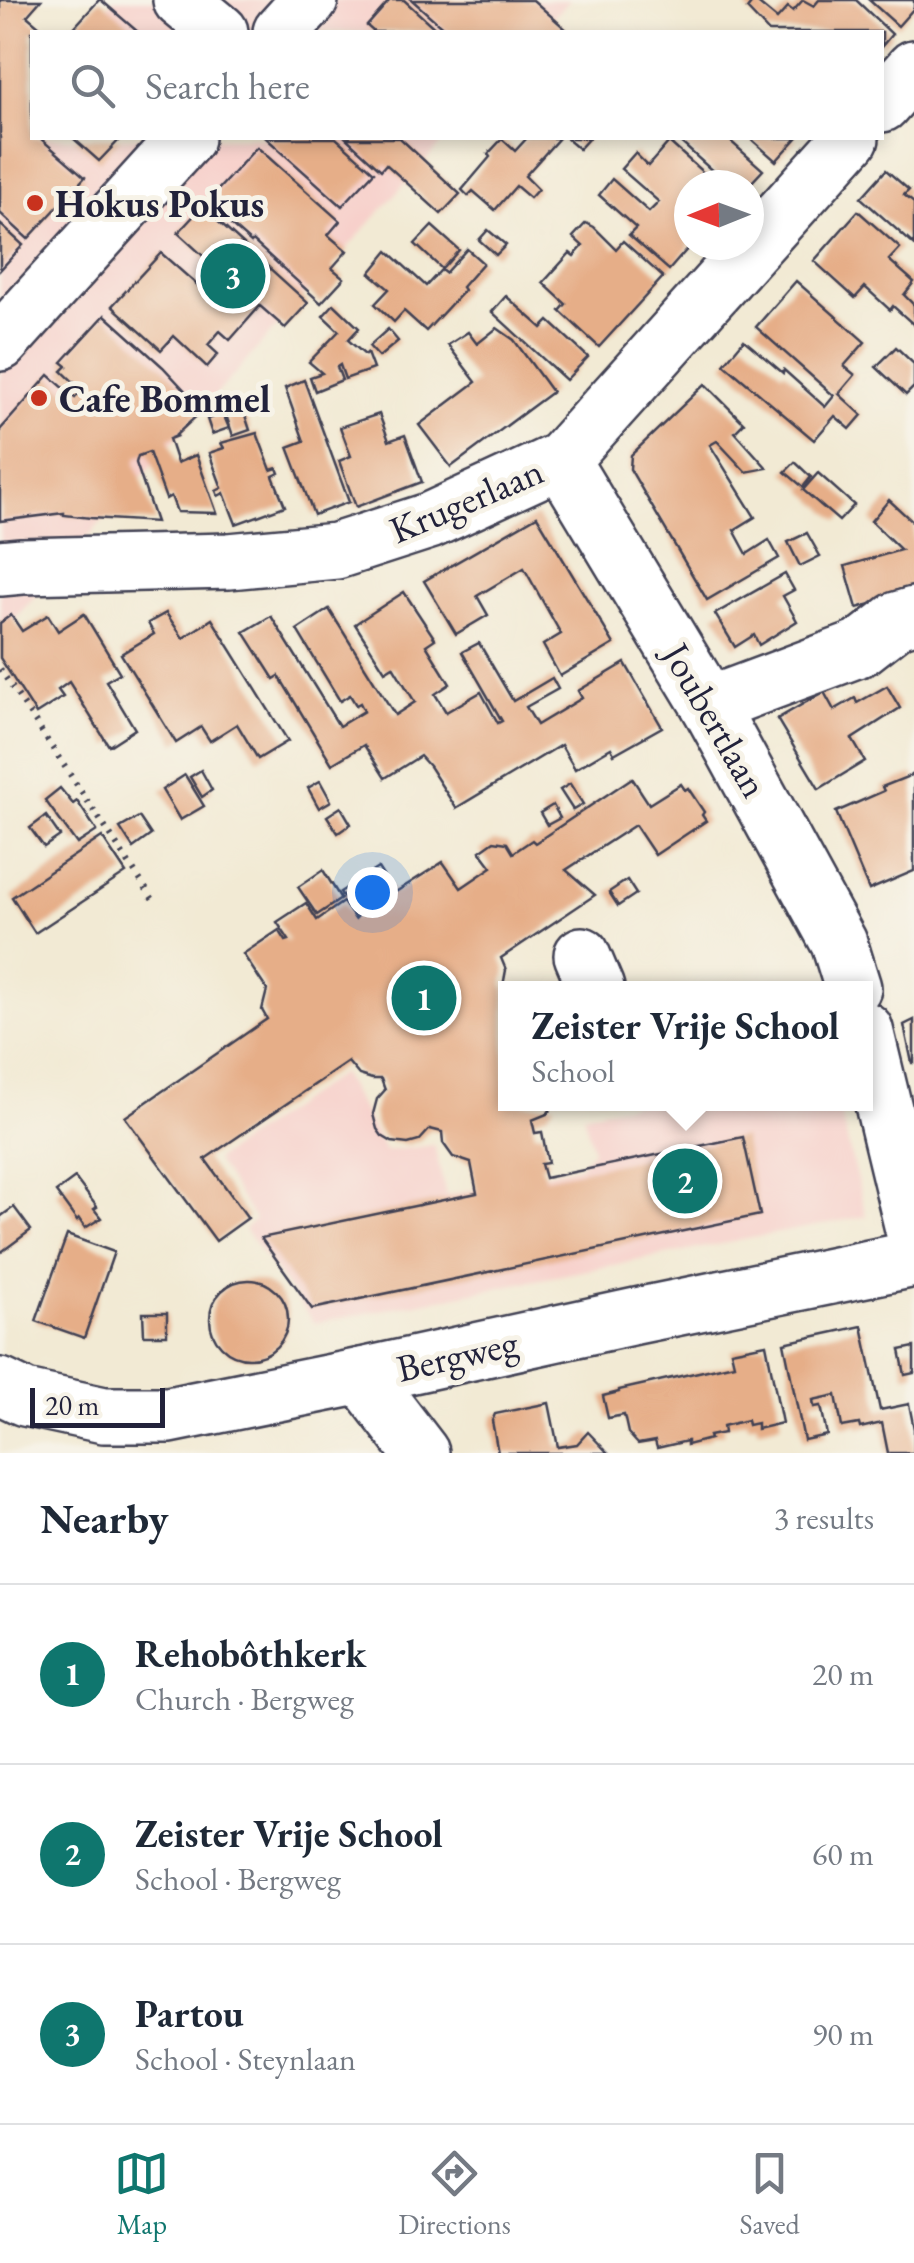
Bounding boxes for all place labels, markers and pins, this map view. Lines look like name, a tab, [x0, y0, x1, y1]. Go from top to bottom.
place label: Hokus Pokus	[55, 179, 264, 228]
marker: Hokus Pokus	[24, 192, 46, 214]
pin: 3	[200, 238, 266, 314]
place label: Cafe Bommel	[59, 374, 271, 423]
marker: Cafe Bommel	[28, 387, 50, 409]
pin: 1	[392, 960, 456, 1036]
pin: 2	[652, 1144, 718, 1218]

